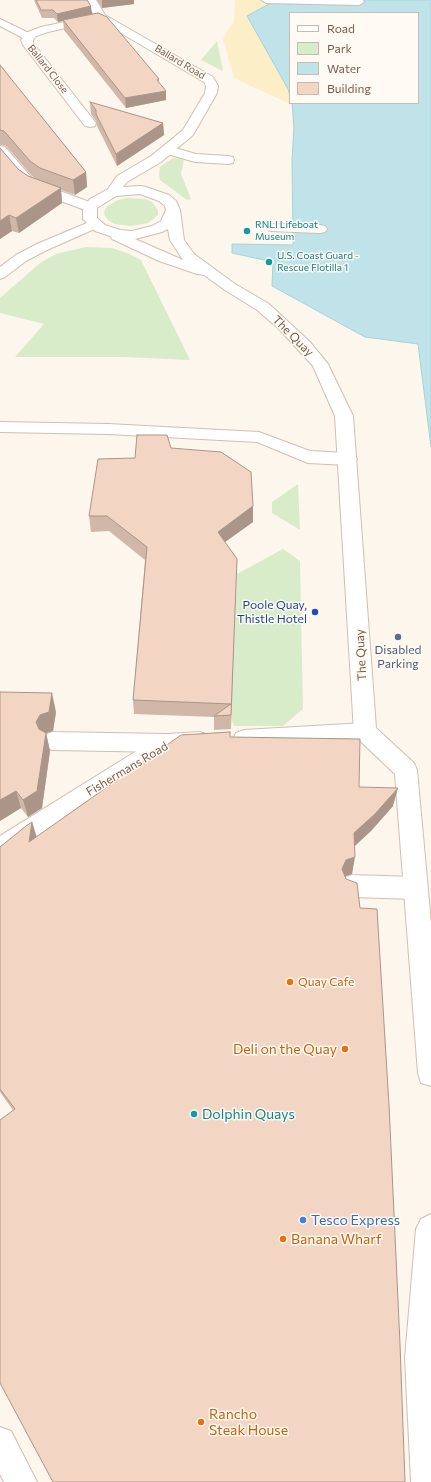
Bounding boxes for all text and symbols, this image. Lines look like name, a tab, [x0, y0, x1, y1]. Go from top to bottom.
legend	[289, 12, 419, 104]
text: Road	[327, 21, 355, 35]
text: Park	[327, 41, 352, 55]
street label: Ballard Close	[25, 42, 71, 96]
street label: Ballard Road	[153, 42, 207, 82]
text: Water	[327, 61, 361, 75]
text: Building	[327, 81, 371, 95]
place label: RNLI Lifeboat Museum	[255, 219, 318, 242]
marker: RNLI Lifeboat Museum	[242, 226, 252, 236]
place label: U.S. Coast Guard - Rescue Flotilla 1	[277, 250, 359, 274]
marker: U.S. Coast Guard - Rescue Flotilla 1	[264, 257, 274, 267]
street label: The Quay	[270, 313, 316, 359]
place label: Poole Quay, Thistle Hotel	[237, 598, 307, 626]
marker: Poole Quay, Thistle Hotel	[310, 607, 320, 617]
street label: The Quay	[352, 629, 370, 681]
marker: Disabled Parking	[393, 632, 403, 642]
place label: Disabled Parking	[374, 643, 422, 671]
street label: Fishermans Road	[84, 739, 170, 799]
place label: Quay Cafe	[298, 975, 354, 989]
marker: Quay Cafe	[285, 977, 295, 987]
place label: Deli on the Quay	[233, 1041, 337, 1057]
marker: Deli on the Quay	[340, 1044, 350, 1054]
place label: Dolphin Quays	[202, 1106, 295, 1122]
marker: Dolphin Quays	[189, 1109, 199, 1119]
place label: Tesco Express	[311, 1212, 400, 1228]
marker: Tesco Express	[298, 1215, 308, 1225]
place label: Banana Wharf	[291, 1231, 381, 1247]
marker: Banana Wharf	[278, 1234, 288, 1244]
place label: Rancho Steak House	[209, 1406, 288, 1438]
marker: Rancho Steak House	[196, 1417, 206, 1427]

